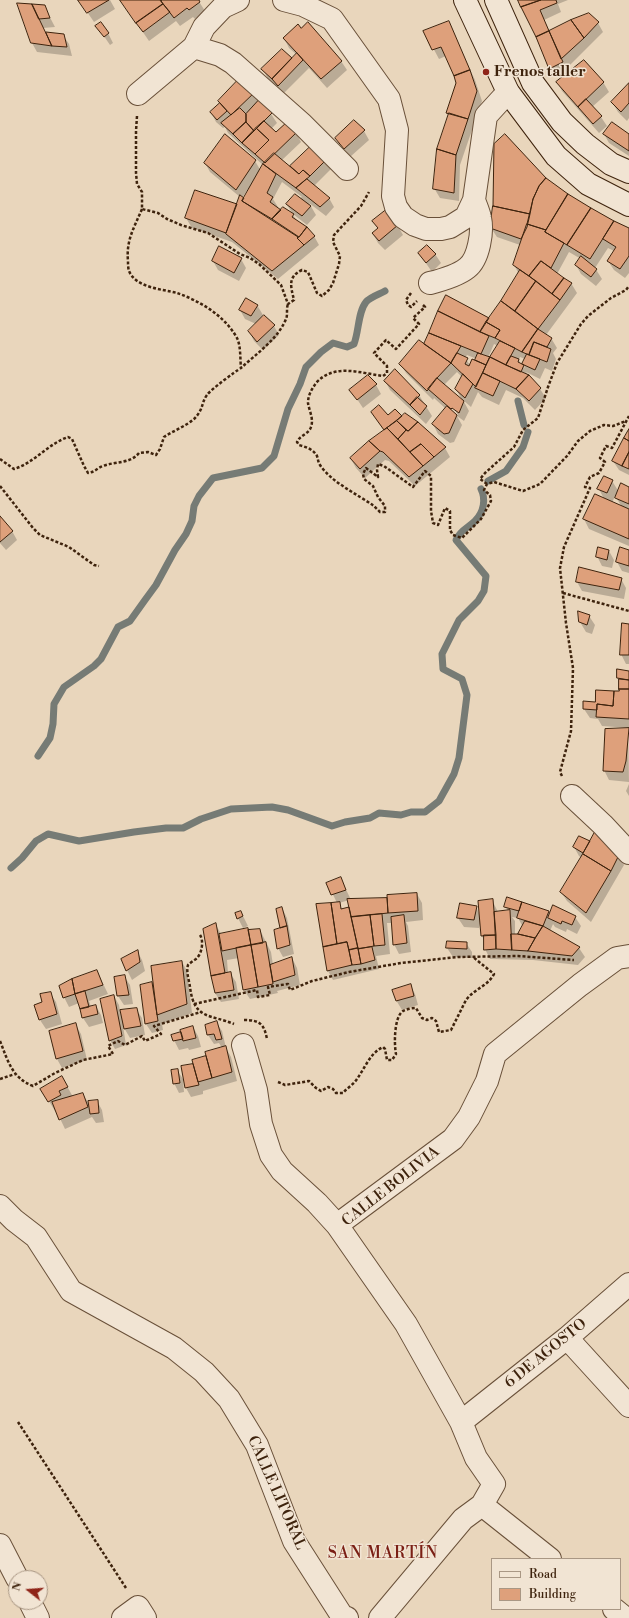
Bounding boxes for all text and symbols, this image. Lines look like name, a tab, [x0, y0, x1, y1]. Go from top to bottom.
place label: Frenos taller	[494, 63, 586, 81]
marker: Frenos taller	[481, 67, 491, 77]
street label: CALLE BOLIVIA	[339, 1143, 443, 1231]
street label: 6 DE AGOSTO	[501, 1315, 591, 1393]
street label: CALLE LITORAL	[243, 1433, 309, 1553]
district label: SAN MARTÍN	[328, 1544, 438, 1564]
legend	[491, 1558, 621, 1610]
text: Road	[529, 1567, 557, 1582]
north arrow	[8, 1570, 48, 1610]
text: N	[10, 1581, 25, 1593]
text: Building	[529, 1587, 576, 1602]

